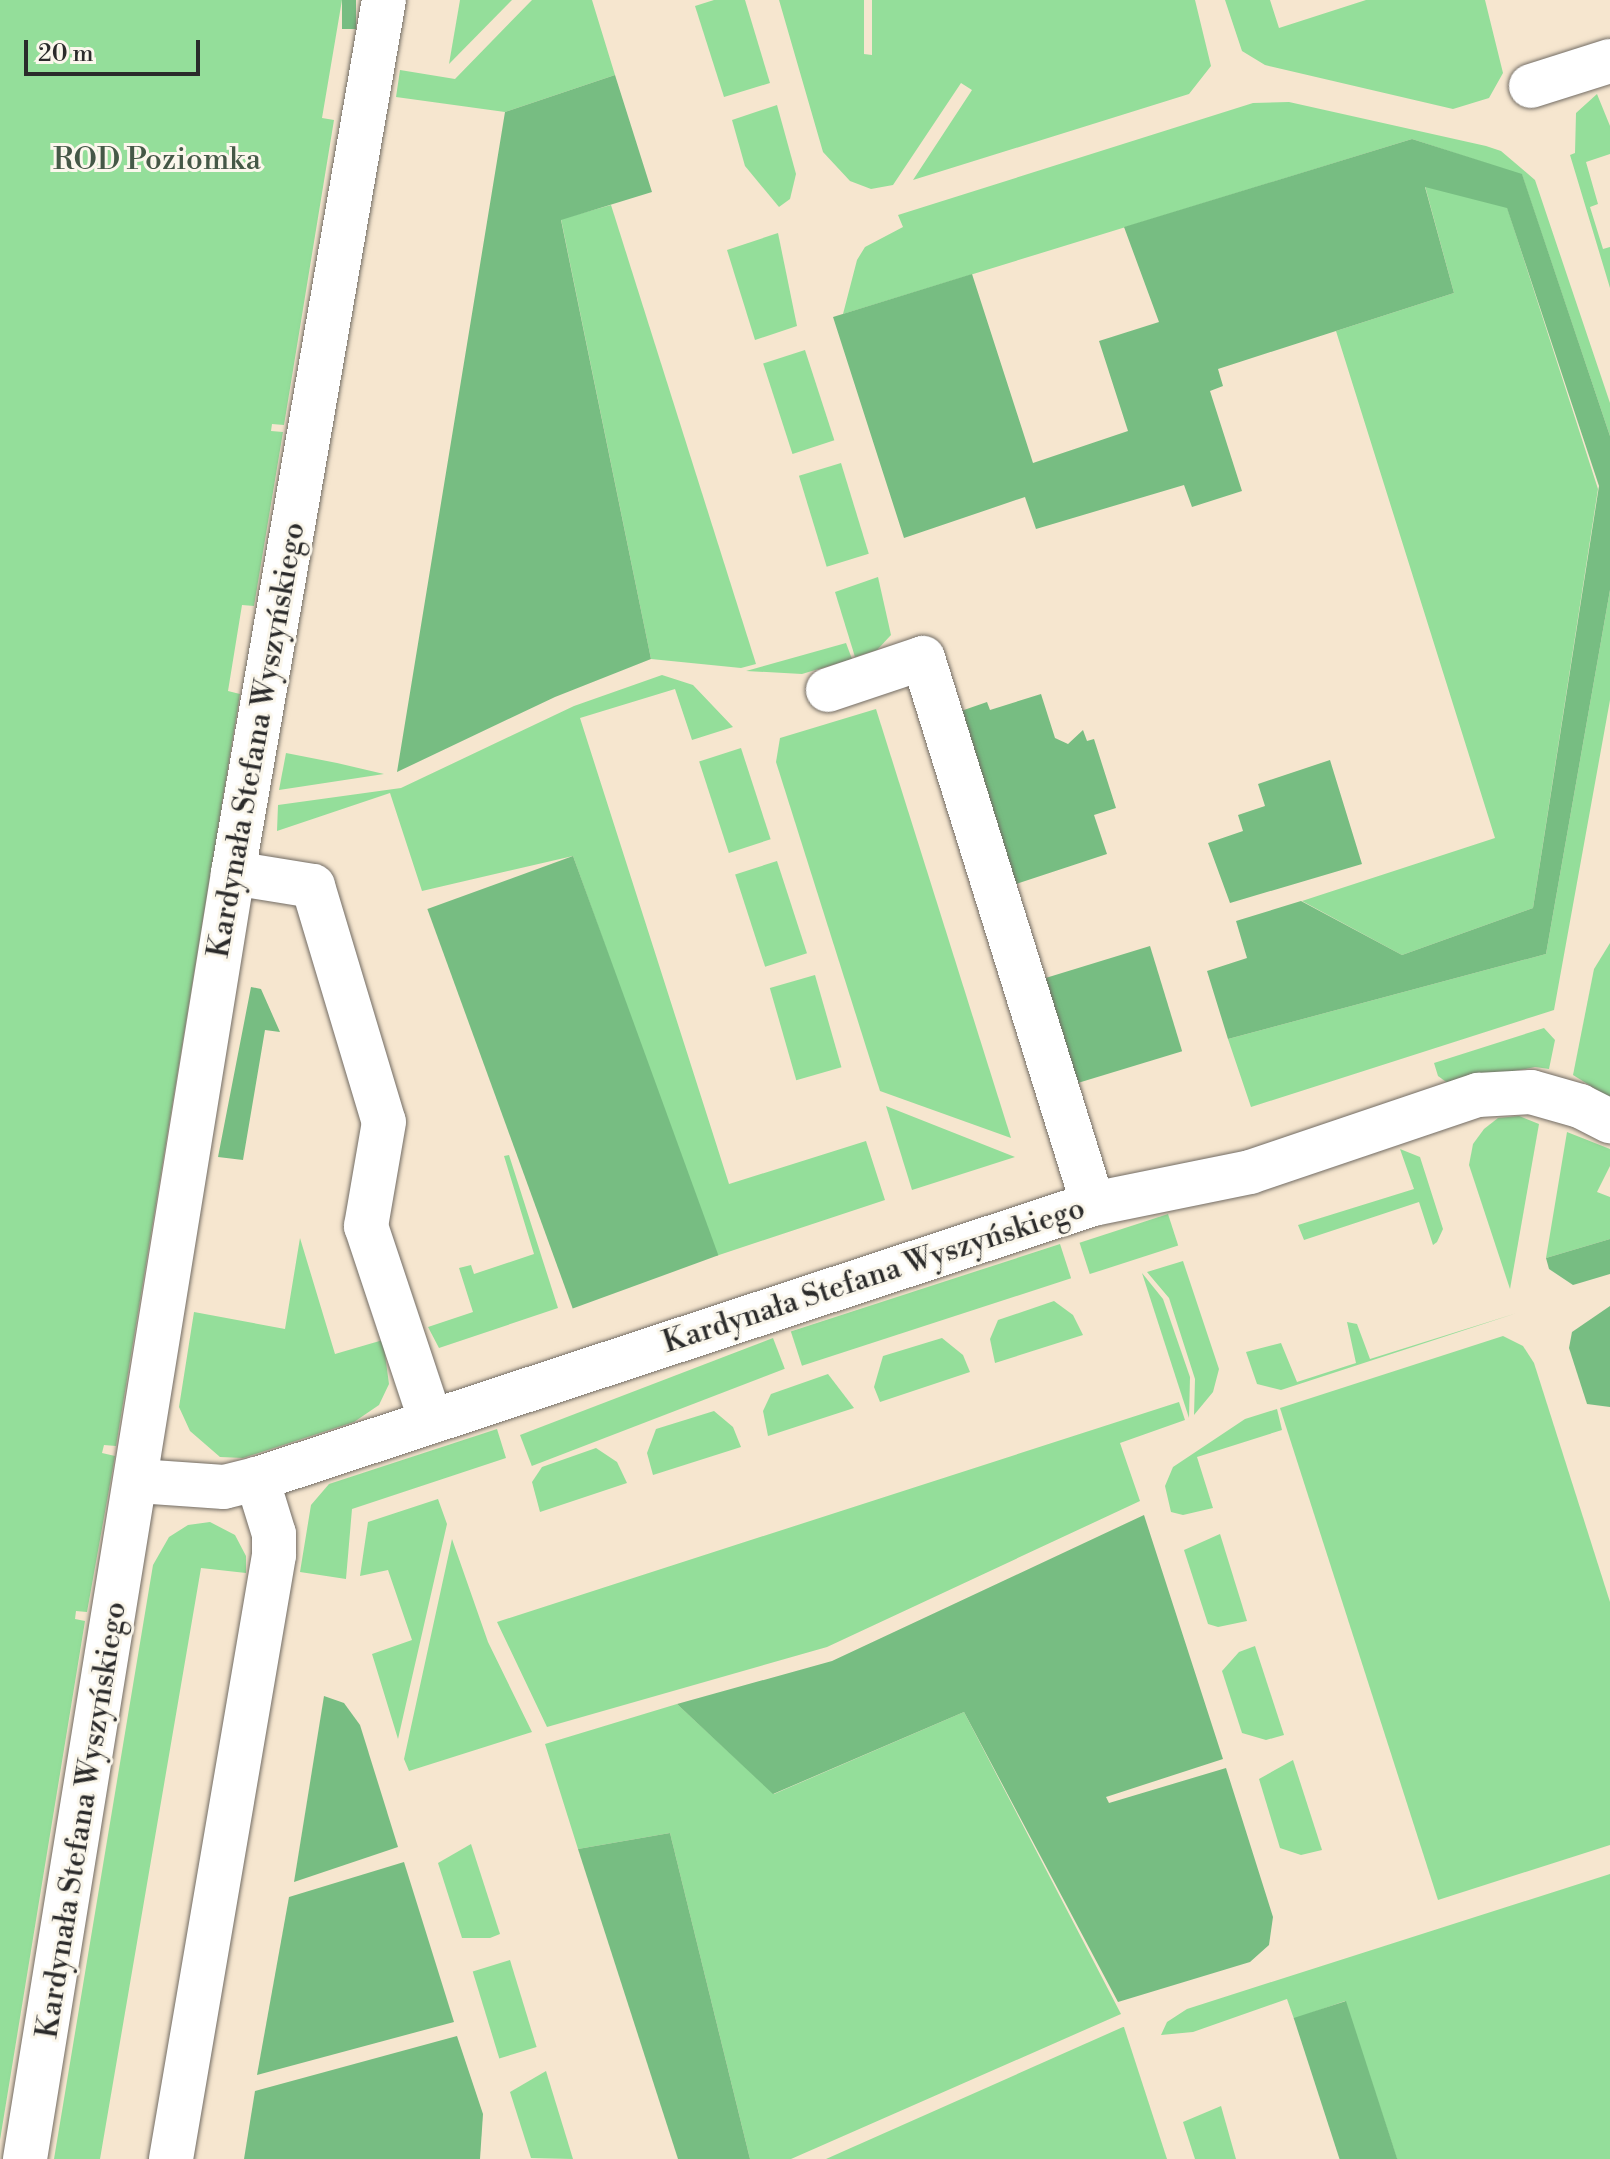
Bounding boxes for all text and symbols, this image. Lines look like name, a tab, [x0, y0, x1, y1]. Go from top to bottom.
scale bar	[28, 24, 204, 74]
text: 20 m	[38, 39, 94, 69]
park label: ROD Poziomka	[53, 142, 261, 178]
street label: Kardynała Stefana Wyszyńskiego	[201, 519, 313, 961]
street label: Kardynała Stefana Wyszyńskiego	[658, 1191, 1090, 1361]
street label: Kardynała Stefana Wyszyńskiego	[30, 1599, 134, 2041]

